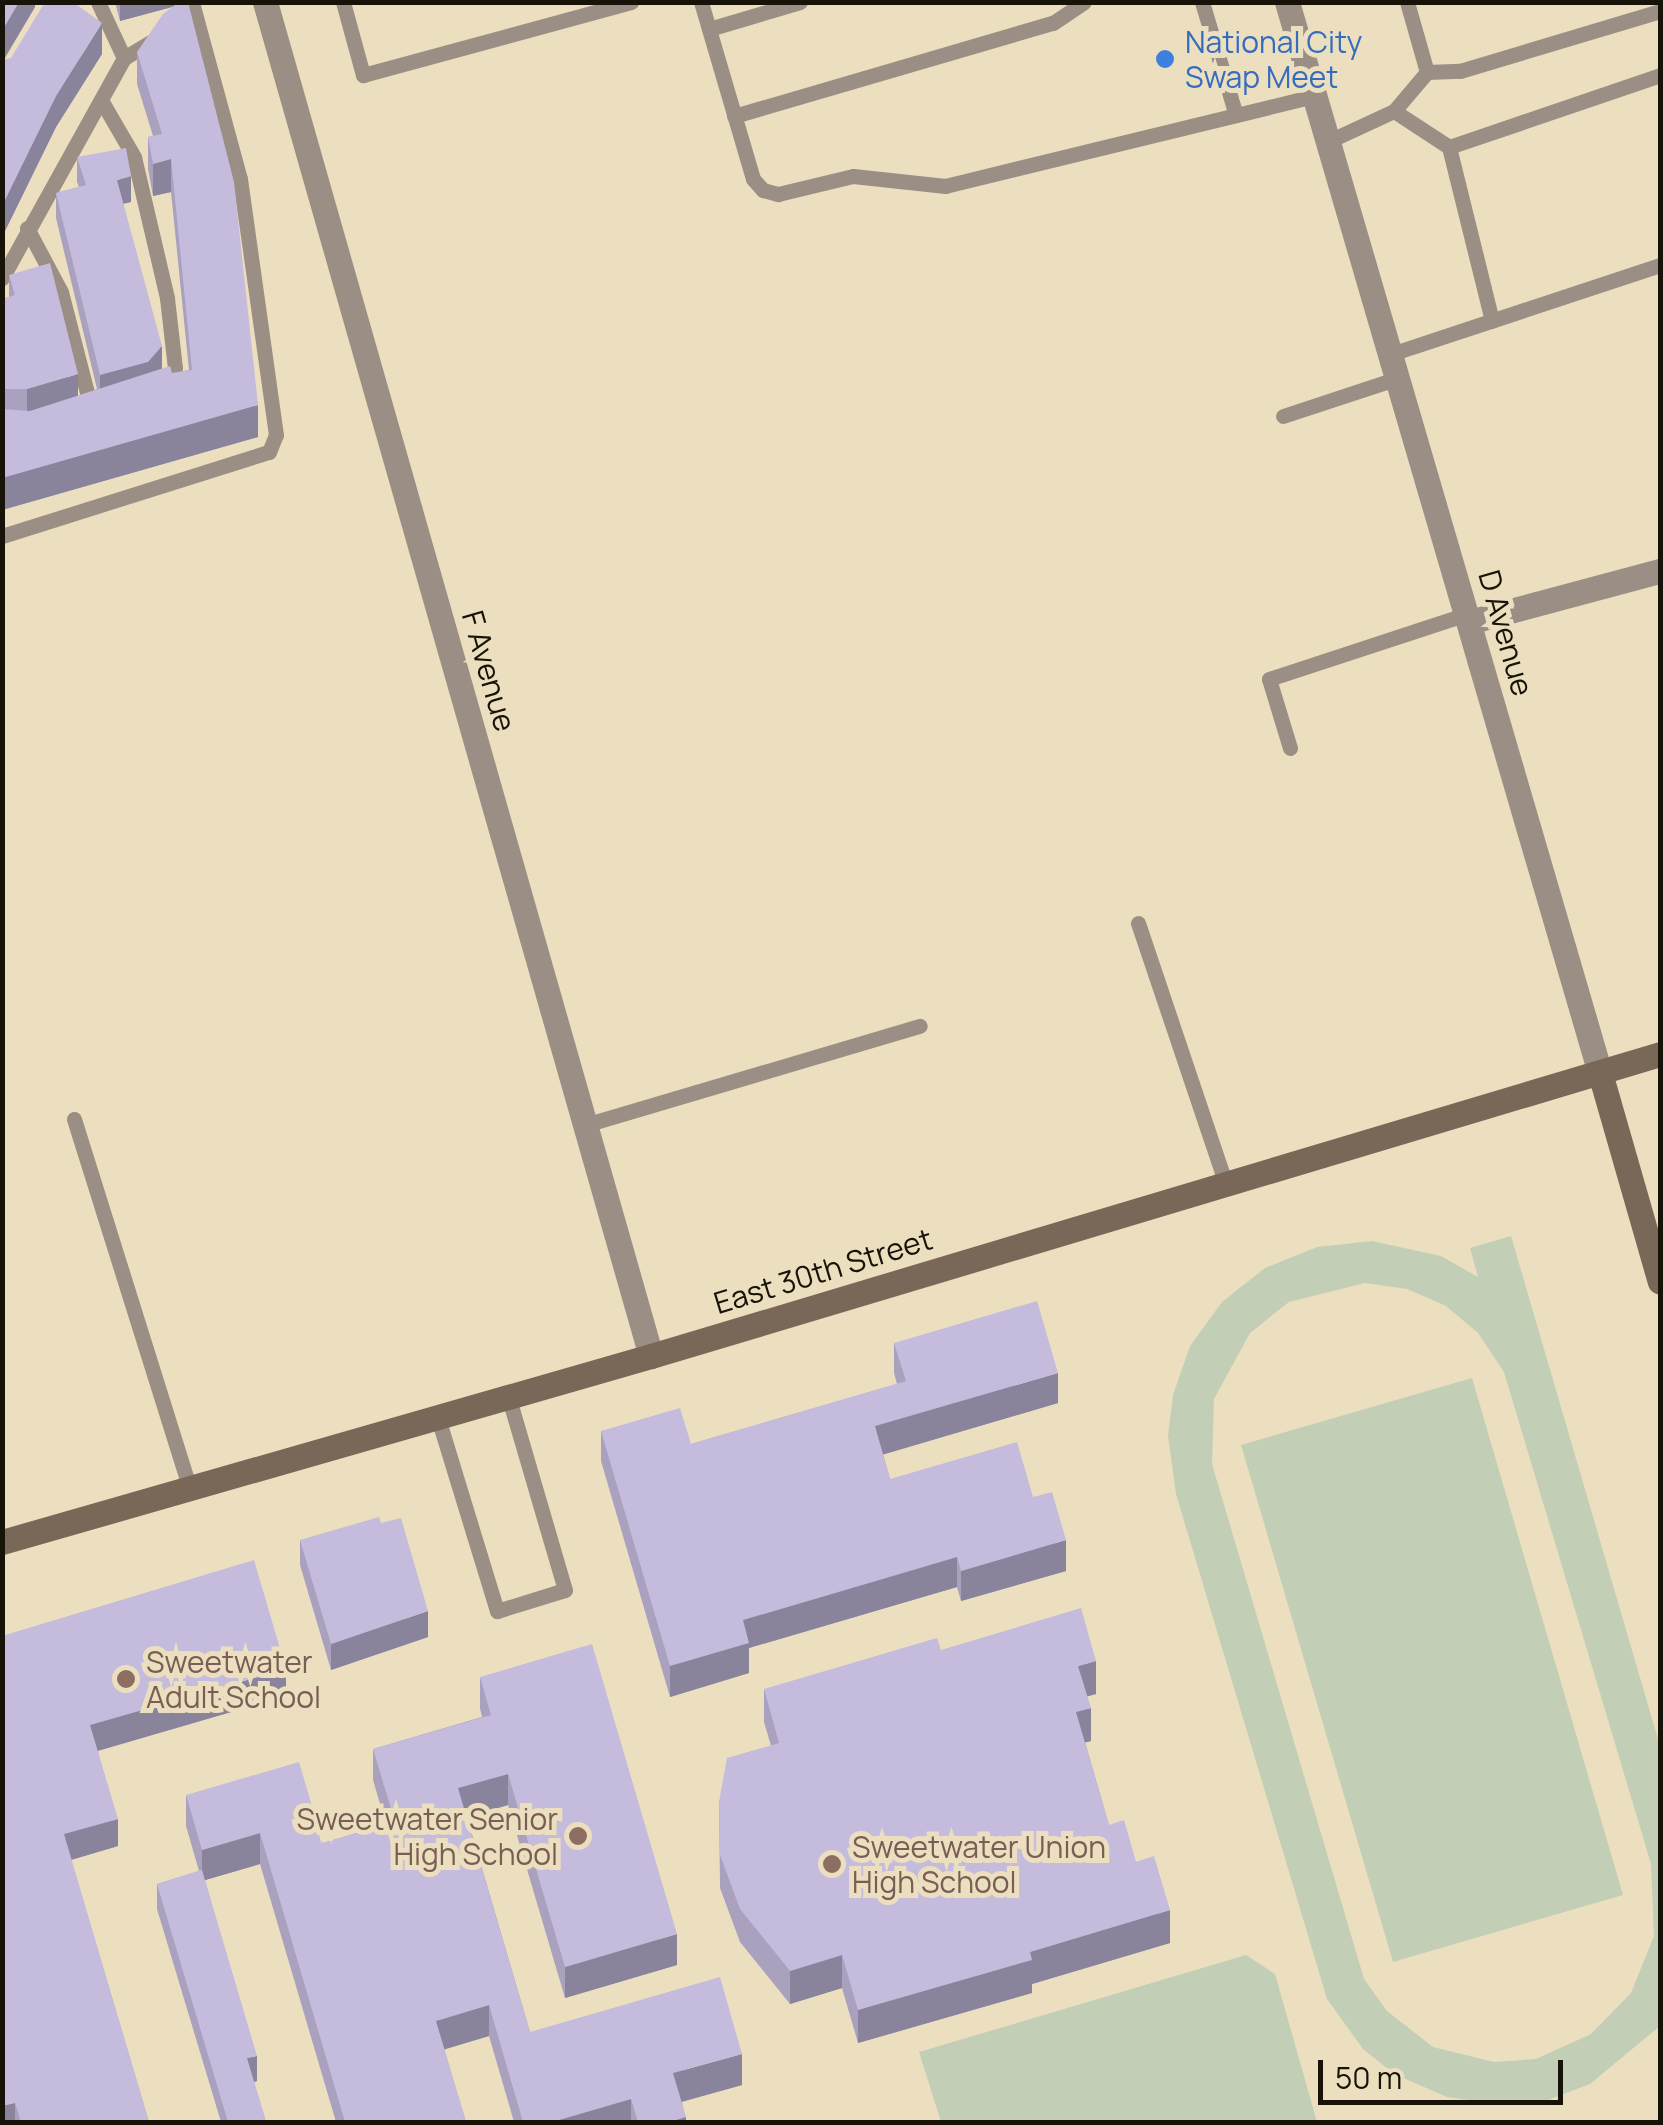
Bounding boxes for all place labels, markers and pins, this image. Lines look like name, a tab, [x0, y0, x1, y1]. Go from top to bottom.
place label: National City Swap Meet	[1185, 24, 1362, 94]
marker: National City Swap Meet	[1154, 48, 1176, 70]
place label: Sweetwater Adult School	[146, 1644, 321, 1714]
marker: Sweetwater Adult School	[115, 1668, 137, 1690]
place label: Sweetwater Senior High School	[296, 1801, 558, 1872]
marker: Sweetwater Senior High School	[567, 1825, 589, 1847]
place label: Sweetwater Union High School	[852, 1829, 1106, 1900]
marker: Sweetwater Union High School	[821, 1853, 843, 1875]

